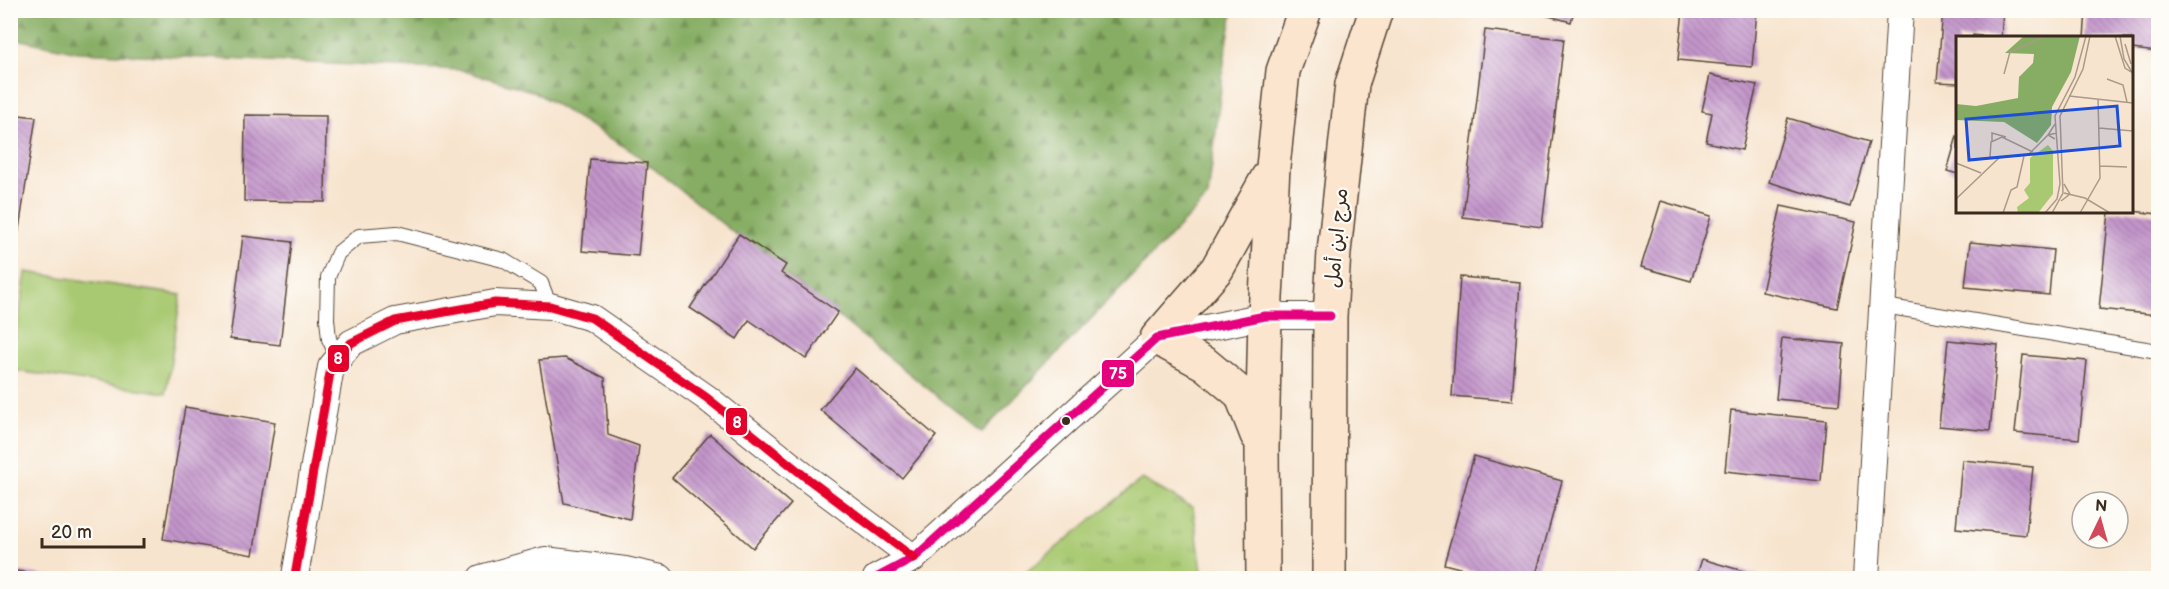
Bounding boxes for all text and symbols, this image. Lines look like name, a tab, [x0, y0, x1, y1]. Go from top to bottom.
inset map	[1956, 36, 2133, 213]
street label: مرج ابن أمل	[1321, 187, 1354, 289]
line badge: 8	[327, 344, 350, 373]
text: 8	[333, 350, 343, 369]
line badge: 75	[1101, 359, 1135, 388]
text: 75	[1109, 365, 1127, 384]
line badge: 8	[725, 407, 748, 436]
text: 8	[732, 414, 742, 433]
unlabelled marker	[1060, 415, 1072, 427]
north arrow	[2070, 490, 2130, 550]
text: N	[2094, 497, 2108, 517]
scale bar	[42, 511, 144, 549]
text: 20 m	[51, 522, 92, 543]

